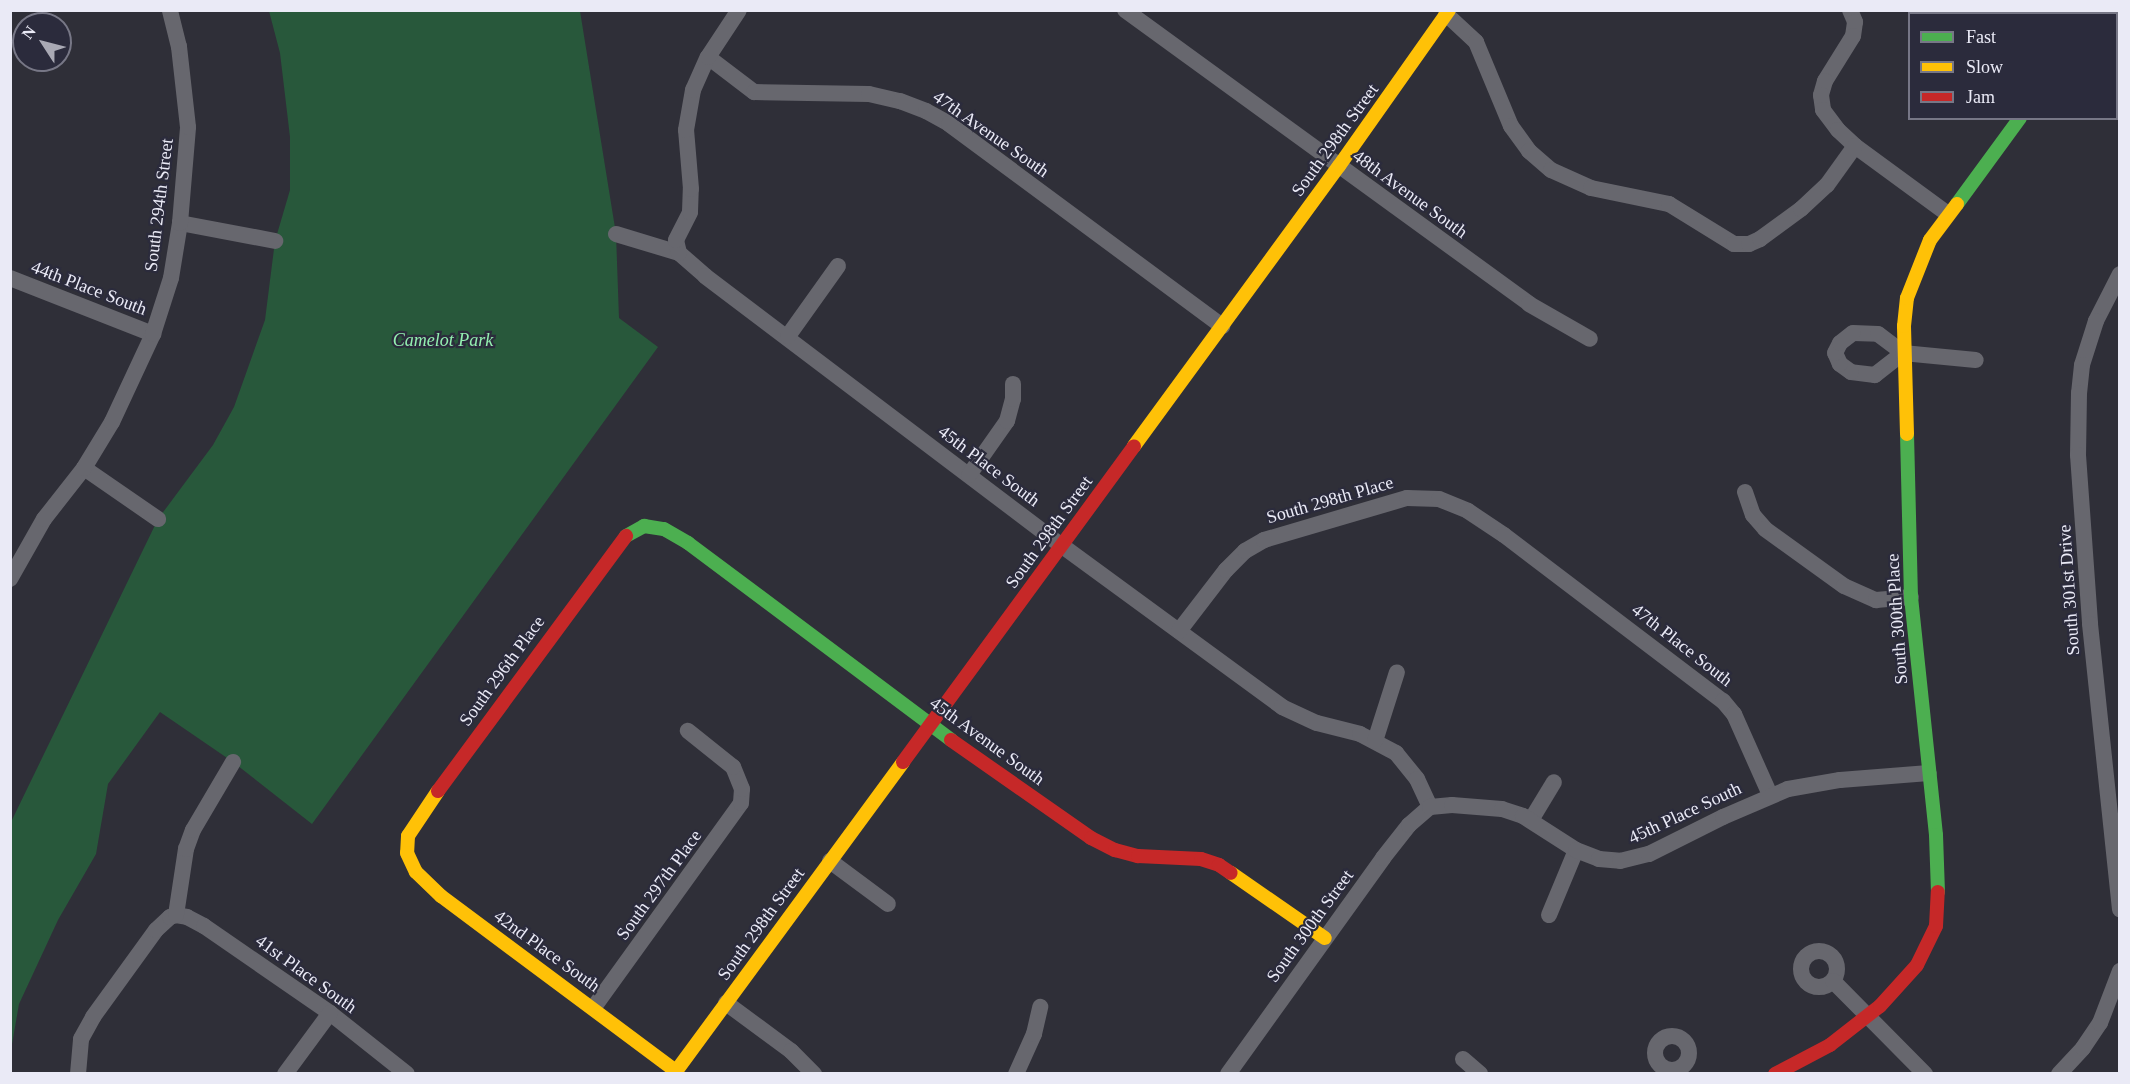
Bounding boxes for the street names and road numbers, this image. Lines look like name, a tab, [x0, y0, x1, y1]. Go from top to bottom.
street label: South 298th Street	[1287, 79, 1383, 201]
street label: 47th Avenue South	[928, 86, 1054, 182]
street label: South 294th Street	[140, 137, 178, 273]
street label: 48th Avenue South	[1348, 145, 1472, 243]
street label: 44th Place South	[28, 256, 150, 320]
street label: 45th Place South	[934, 421, 1044, 511]
street label: South 298th Street	[1001, 471, 1097, 593]
street label: South 298th Place	[1264, 472, 1396, 528]
street label: South 301st Drive	[2054, 524, 2084, 656]
street label: South 300th Place	[1882, 553, 1912, 685]
street label: 47th Place South	[1627, 599, 1737, 691]
street label: South 296th Place	[455, 612, 549, 730]
street label: 45th Avenue South	[925, 692, 1049, 790]
street label: 45th Place South	[1625, 777, 1745, 849]
street label: South 297th Place	[612, 826, 706, 944]
street label: South 298th Street	[713, 863, 809, 985]
street label: South 300th Street	[1262, 865, 1358, 987]
street label: 42nd Place South	[490, 905, 604, 997]
street label: 41st Place South	[251, 930, 361, 1018]

